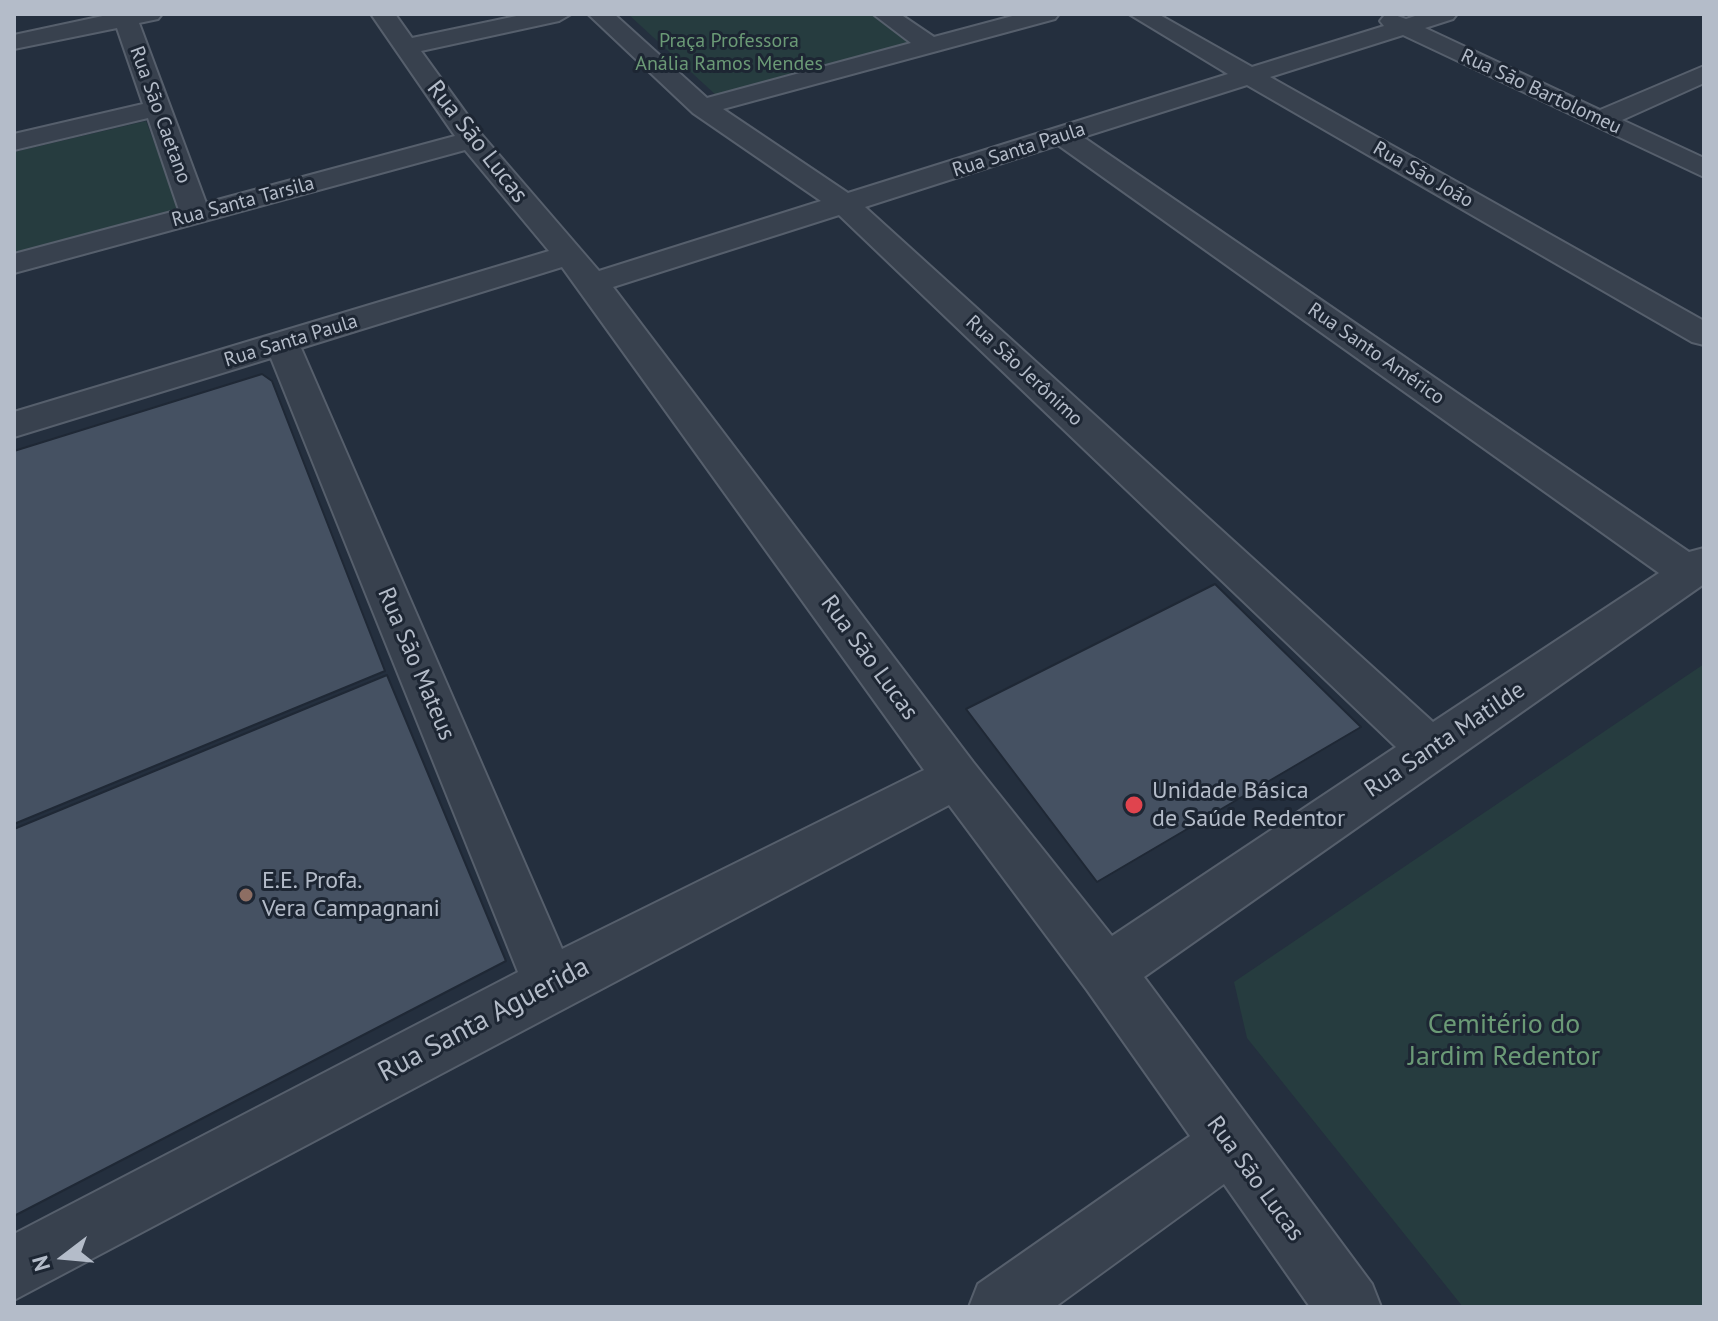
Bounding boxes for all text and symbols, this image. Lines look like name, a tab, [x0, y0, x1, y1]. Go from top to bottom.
park label: Praça Professora Anália Ramos Mendes	[635, 29, 823, 76]
street label: Rua São Caetano	[124, 43, 196, 187]
street label: Rua São Bartolomeu	[1457, 44, 1625, 140]
street label: Rua São Lucas	[420, 75, 534, 209]
street label: Rua Santa Paula	[950, 117, 1088, 183]
street label: Rua São João	[1369, 137, 1477, 213]
street label: Rua Santa Tarsila	[169, 171, 317, 233]
street label: Rua Santo Américo	[1303, 298, 1449, 410]
street label: Rua Santa Paula	[221, 309, 361, 373]
street label: Rua São Jerônimo	[961, 311, 1087, 431]
street label: Rua São Mateus	[371, 583, 461, 745]
street label: Rua São Lucas	[814, 590, 924, 726]
street label: Rua Santa Matilde	[1359, 676, 1531, 804]
place label: Unidade Básica de Saúde Redentor	[1152, 777, 1345, 833]
marker: Unidade Básica de Saúde Redentor	[1123, 794, 1145, 816]
place label: E.E. Profa. Vera Campagnani	[262, 867, 440, 923]
marker: E.E. Profa. Vera Campagnani	[237, 886, 255, 904]
street label: Rua Santa Aguerida	[373, 950, 595, 1090]
park label: Cemitério do Jardim Redentor	[1408, 1008, 1600, 1074]
street label: Rua São Lucas	[1200, 1111, 1310, 1247]
north arrow	[24, 1217, 104, 1297]
text: N	[25, 1253, 56, 1274]

